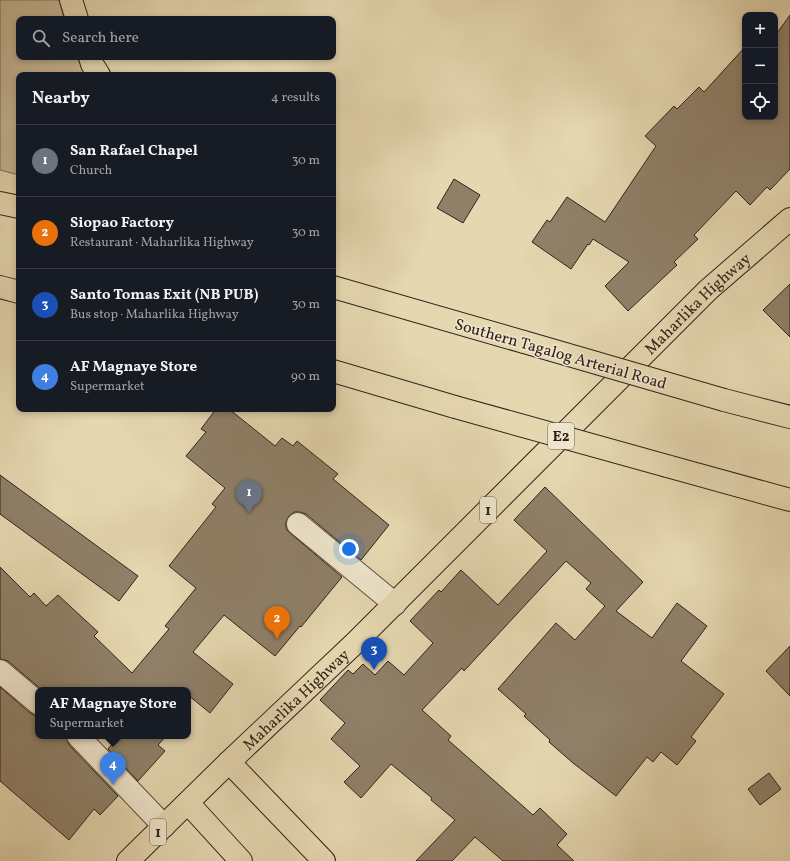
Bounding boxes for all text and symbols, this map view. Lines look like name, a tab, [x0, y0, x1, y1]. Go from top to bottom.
map controls	[742, 12, 778, 120]
button: +	[742, 12, 778, 48]
search box	[16, 16, 336, 60]
icon: search	[30, 27, 52, 49]
text: Search here	[62, 28, 139, 49]
button: −	[742, 48, 778, 84]
button: locate	[742, 84, 778, 120]
text: Nearby	[32, 87, 90, 110]
text: 4 results	[271, 89, 320, 107]
text: San Rafael Chapel	[70, 141, 198, 162]
text: 1	[42, 152, 48, 170]
text: 30 m	[292, 152, 320, 170]
text: Church	[70, 162, 112, 180]
text: Siopao Factory	[70, 213, 174, 234]
text: 2	[42, 224, 48, 242]
text: 30 m	[292, 224, 320, 242]
text: Restaurant · Maharlika Highway	[70, 234, 254, 252]
street label: Maharlika Highway	[640, 249, 757, 360]
text: Santo Tomas Exit (NB PUB)	[70, 285, 258, 306]
text: 3	[42, 296, 48, 314]
text: 30 m	[292, 296, 320, 314]
text: Bus stop · Maharlika Highway	[70, 306, 239, 324]
street label: Southern Tagalog Arterial Road	[452, 314, 669, 396]
text: AF Magnaye Store	[70, 357, 197, 378]
text: 4	[41, 368, 49, 386]
text: 90 m	[291, 368, 320, 386]
text: Supermarket	[70, 378, 145, 396]
road number: E2	[548, 423, 574, 449]
pin: 1	[236, 480, 262, 513]
road number: 1	[480, 497, 496, 523]
your location	[339, 539, 359, 559]
pin: 2	[264, 606, 290, 639]
pin: 3	[361, 637, 387, 670]
street label: Maharlika Highway	[239, 645, 355, 756]
popup	[35, 687, 191, 739]
text: AF Magnaye Store	[49, 694, 177, 715]
text: Supermarket	[49, 715, 124, 733]
pin: 4	[100, 752, 126, 785]
road number: 1	[150, 819, 166, 845]

